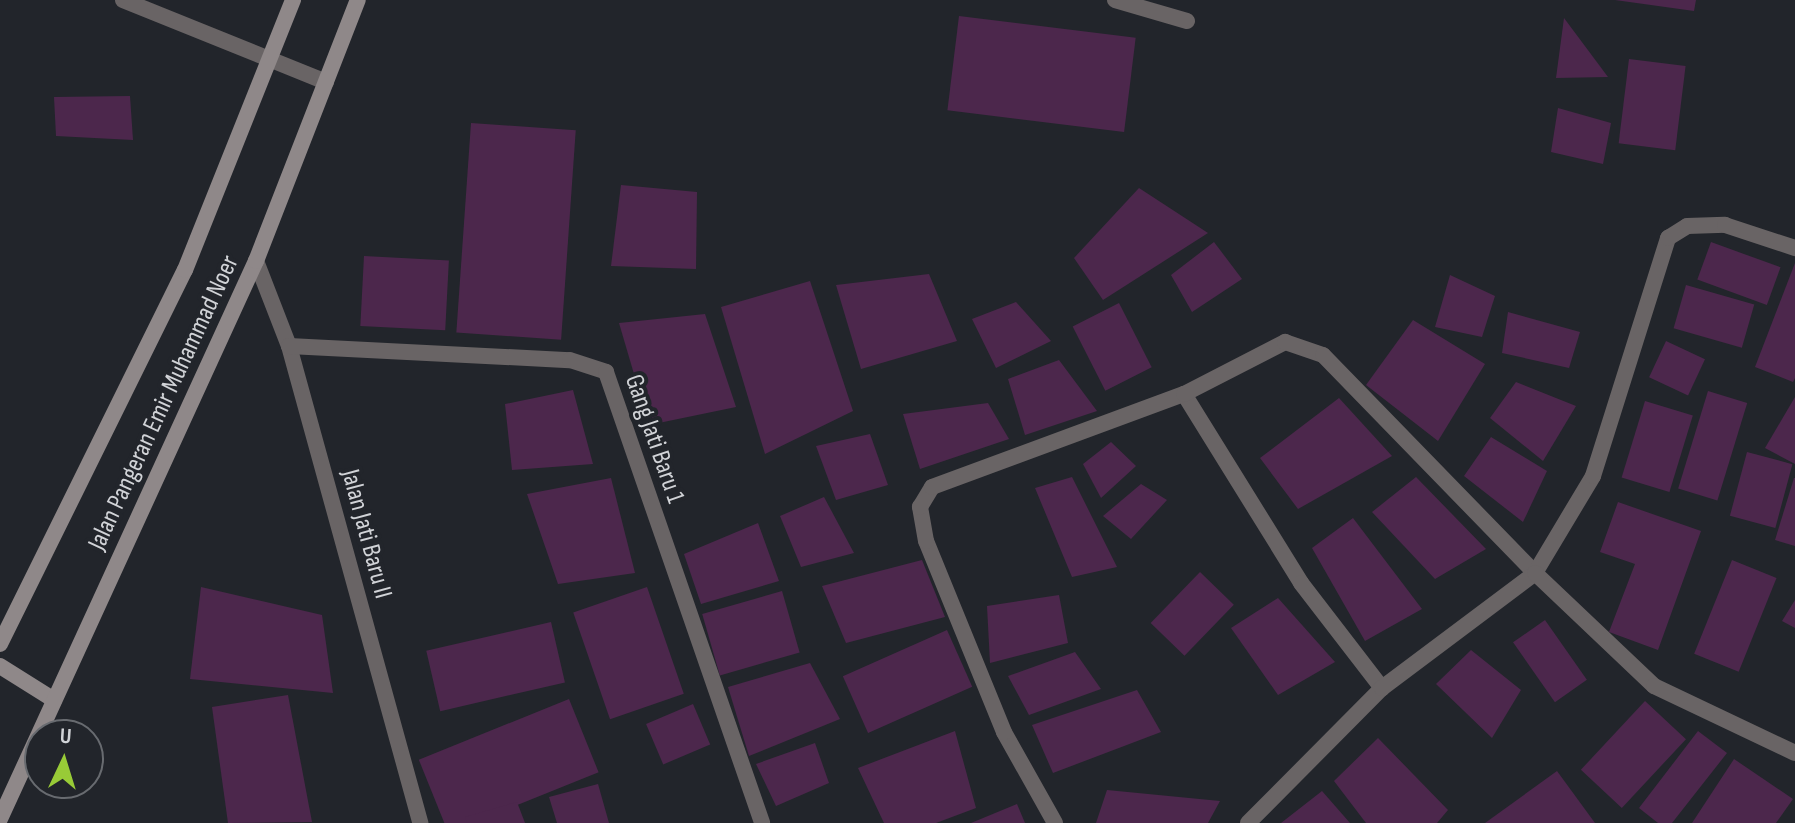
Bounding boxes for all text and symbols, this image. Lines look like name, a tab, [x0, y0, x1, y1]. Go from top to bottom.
street label: Jalan Pangeran Emir Muhammad Noer	[82, 251, 246, 555]
street label: Gang Jati Baru 1	[617, 371, 691, 507]
street label: Jalan Jati Baru II	[334, 466, 398, 602]
north arrow	[24, 719, 104, 799]
text: U	[59, 723, 72, 750]

